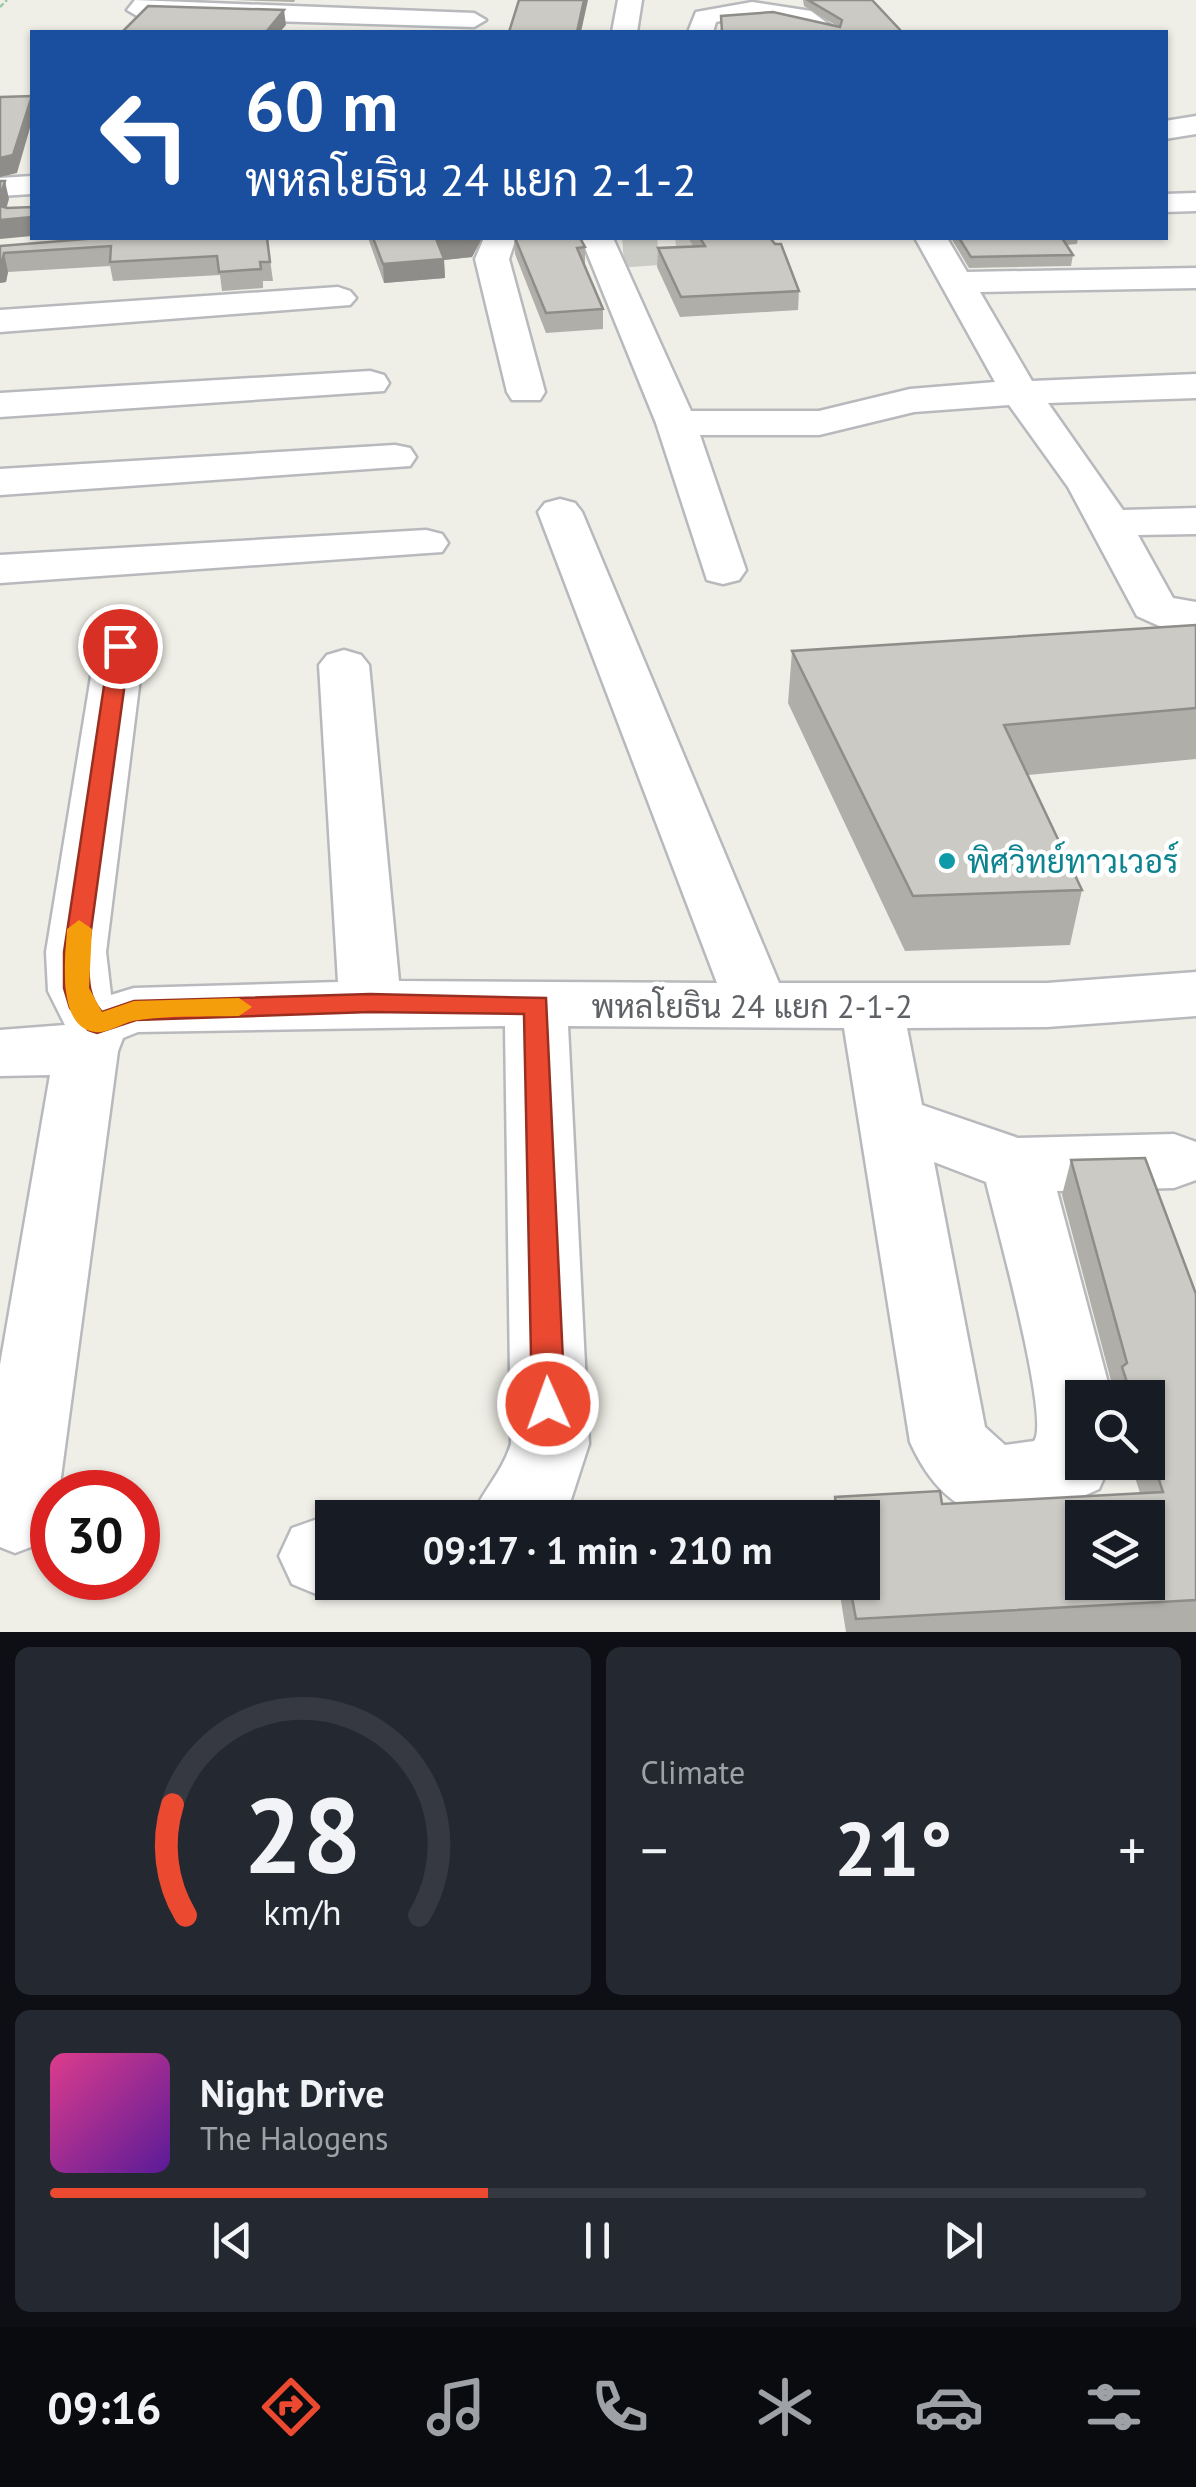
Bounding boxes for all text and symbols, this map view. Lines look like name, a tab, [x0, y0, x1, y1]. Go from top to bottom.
text: 60 m	[245, 60, 398, 150]
icon: left	[80, 70, 210, 200]
text: พหลโยธิน 24 แยก 2-1-2	[245, 150, 697, 208]
pin	[78, 604, 163, 689]
icon: arrive	[93, 619, 148, 674]
place label: พิศวิทย์ทาวเวอร์	[967, 840, 1179, 882]
marker: พิศวิทย์ทาวเวอร์	[936, 850, 958, 872]
street label: พหลโยธิน 24 แยก 2-1-2	[591, 985, 913, 1027]
position arrow	[496, 1352, 600, 1456]
map controls	[1065, 1380, 1165, 1600]
button: search	[1065, 1380, 1165, 1480]
speed limit sign: 30	[30, 1470, 160, 1600]
button: layers	[1065, 1500, 1165, 1600]
text: 09:17 · 1 min · 210 m	[423, 1525, 772, 1574]
text: Climate	[641, 1751, 745, 1793]
text: 28	[244, 1767, 362, 1902]
text: 21°	[834, 1800, 952, 1897]
text: −	[641, 1814, 668, 1885]
text: +	[1118, 1814, 1146, 1885]
text: km/h	[264, 1889, 342, 1935]
text: Night Drive	[200, 2068, 384, 2117]
text: The Halogens	[200, 2117, 388, 2159]
icon: previous	[205, 2213, 260, 2268]
icon: pause	[570, 2213, 625, 2268]
icon: next	[936, 2213, 991, 2268]
icon: directions	[256, 2372, 326, 2442]
icon: music	[421, 2372, 491, 2442]
icon: phone	[585, 2372, 655, 2442]
icon: climate	[750, 2372, 820, 2442]
icon: car	[914, 2372, 984, 2442]
icon: filters	[1079, 2372, 1149, 2442]
text: 09:16	[47, 2378, 161, 2436]

